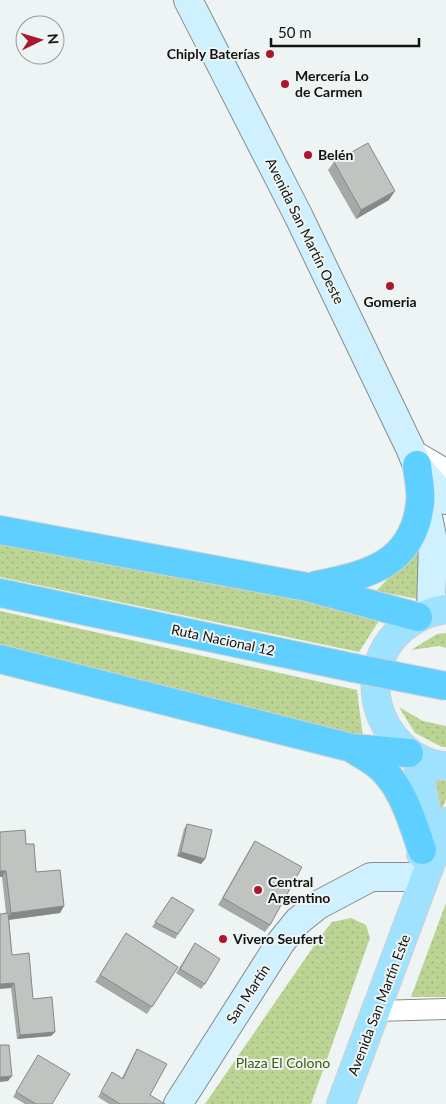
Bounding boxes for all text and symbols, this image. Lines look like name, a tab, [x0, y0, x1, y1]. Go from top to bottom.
north arrow	[15, 15, 65, 65]
scale bar	[271, 15, 418, 47]
text: 50 m	[278, 23, 312, 41]
text: N	[45, 33, 62, 45]
place label: Chiply Baterías	[167, 45, 260, 62]
marker: Chiply Baterías	[264, 48, 276, 60]
place label: Mercería Lo de Carmen	[295, 67, 369, 100]
marker: Mercería Lo de Carmen	[279, 78, 291, 90]
place label: Belén	[318, 146, 354, 163]
marker: Belén	[302, 149, 314, 161]
street label: Avenida San Martín Oeste	[263, 155, 348, 307]
marker: Gomeria	[384, 280, 396, 292]
place label: Gomeria	[363, 293, 417, 310]
street label: Ruta Nacional 12	[170, 620, 276, 659]
place label: Central Argentino	[267, 873, 330, 906]
marker: Central Argentino	[252, 884, 264, 896]
place label: Vivero Seufert	[232, 930, 324, 947]
street label: Avenida San Martín Este	[344, 932, 413, 1078]
marker: Vivero Seufert	[217, 933, 229, 945]
street label: San Martín	[222, 961, 273, 1027]
park label: Plaza El Colono	[236, 1054, 330, 1071]

